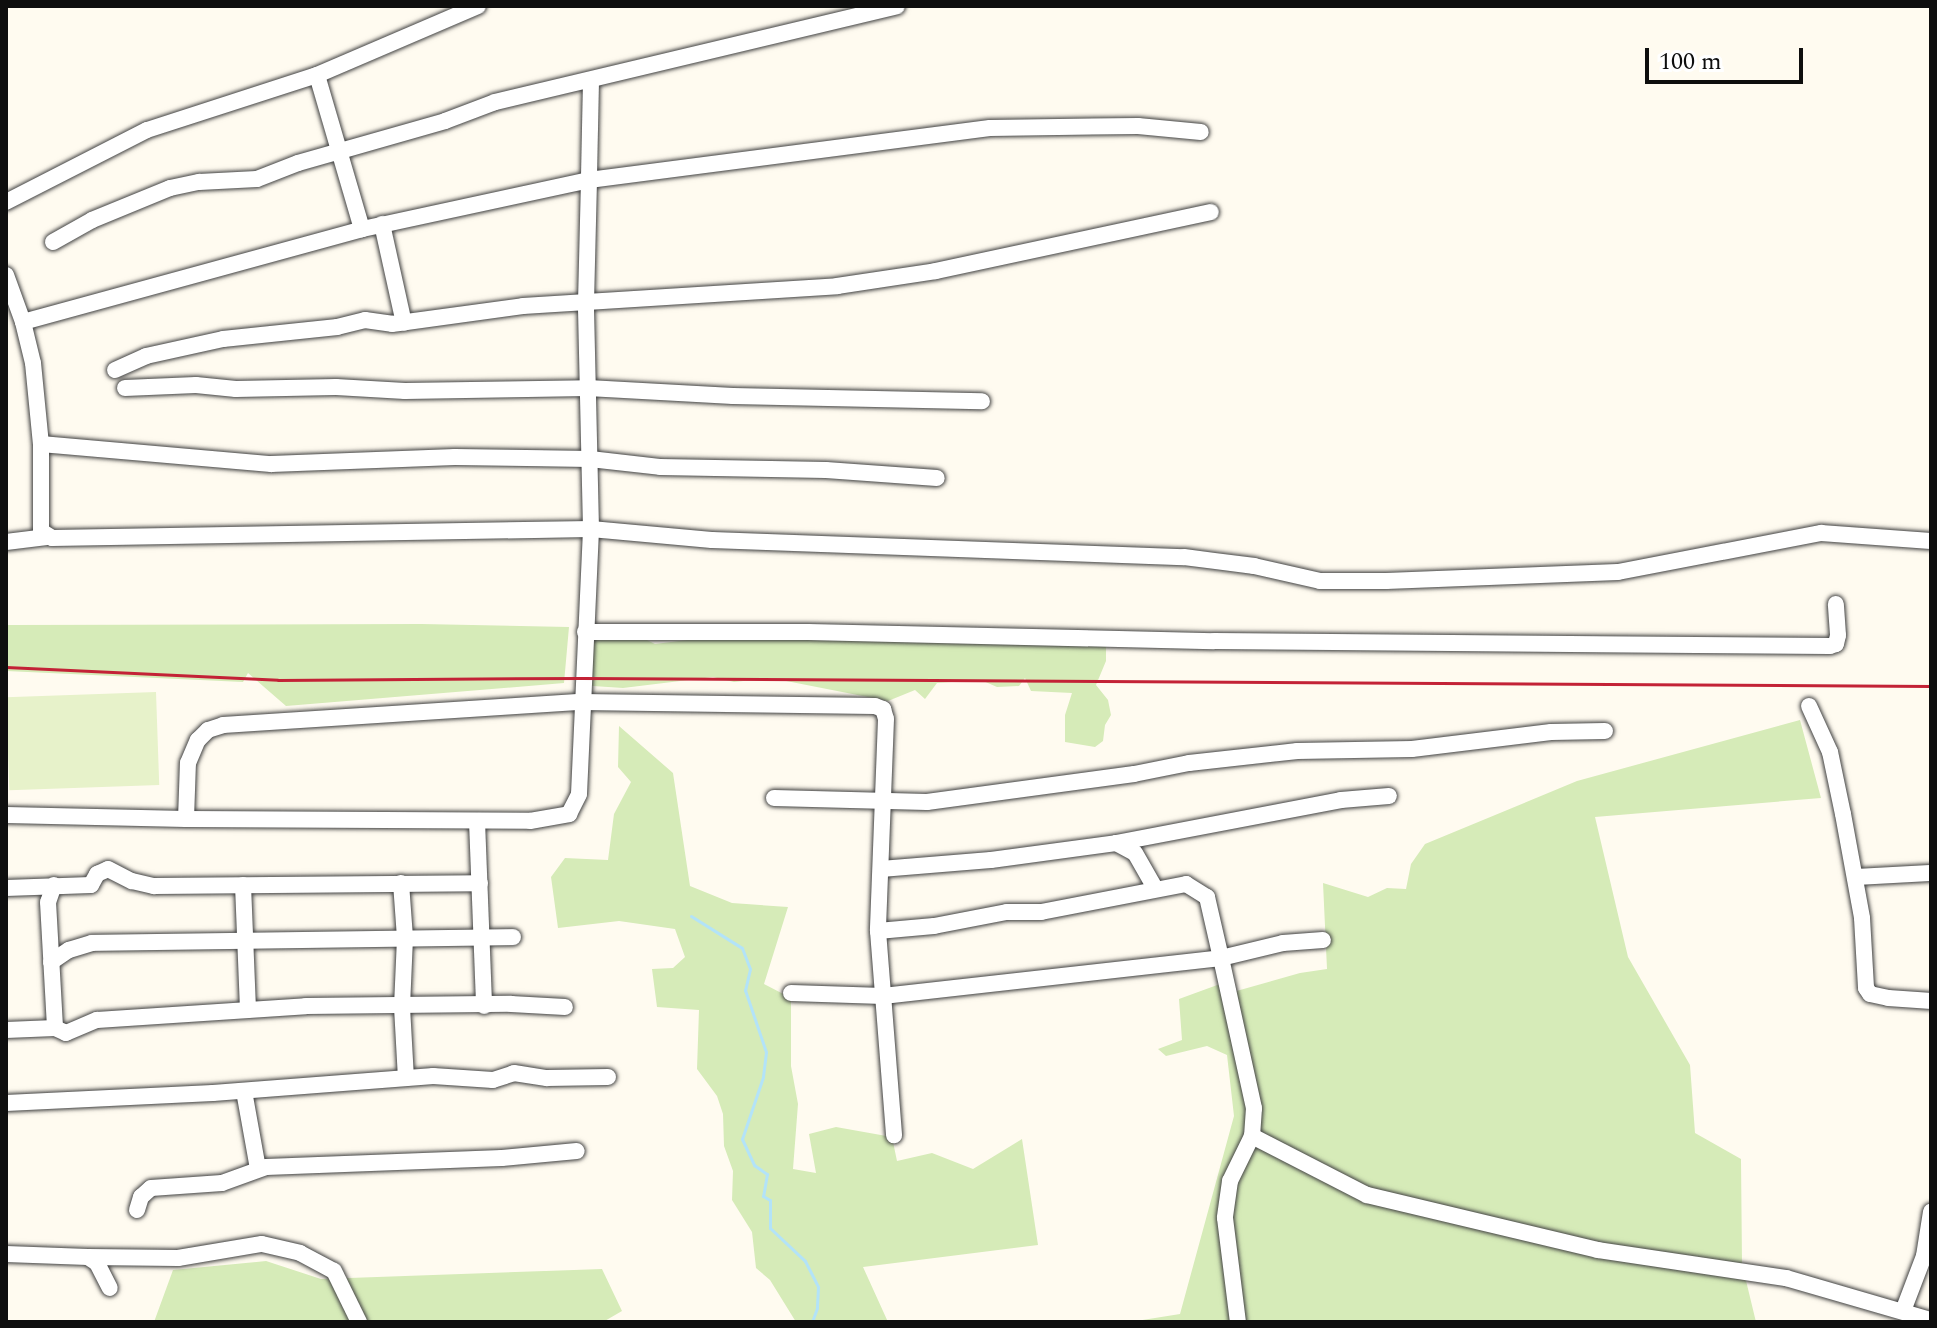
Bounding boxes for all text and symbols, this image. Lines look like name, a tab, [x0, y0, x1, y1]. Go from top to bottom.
scale bar	[1649, 32, 1807, 82]
text: 100 m	[1659, 44, 1722, 80]

